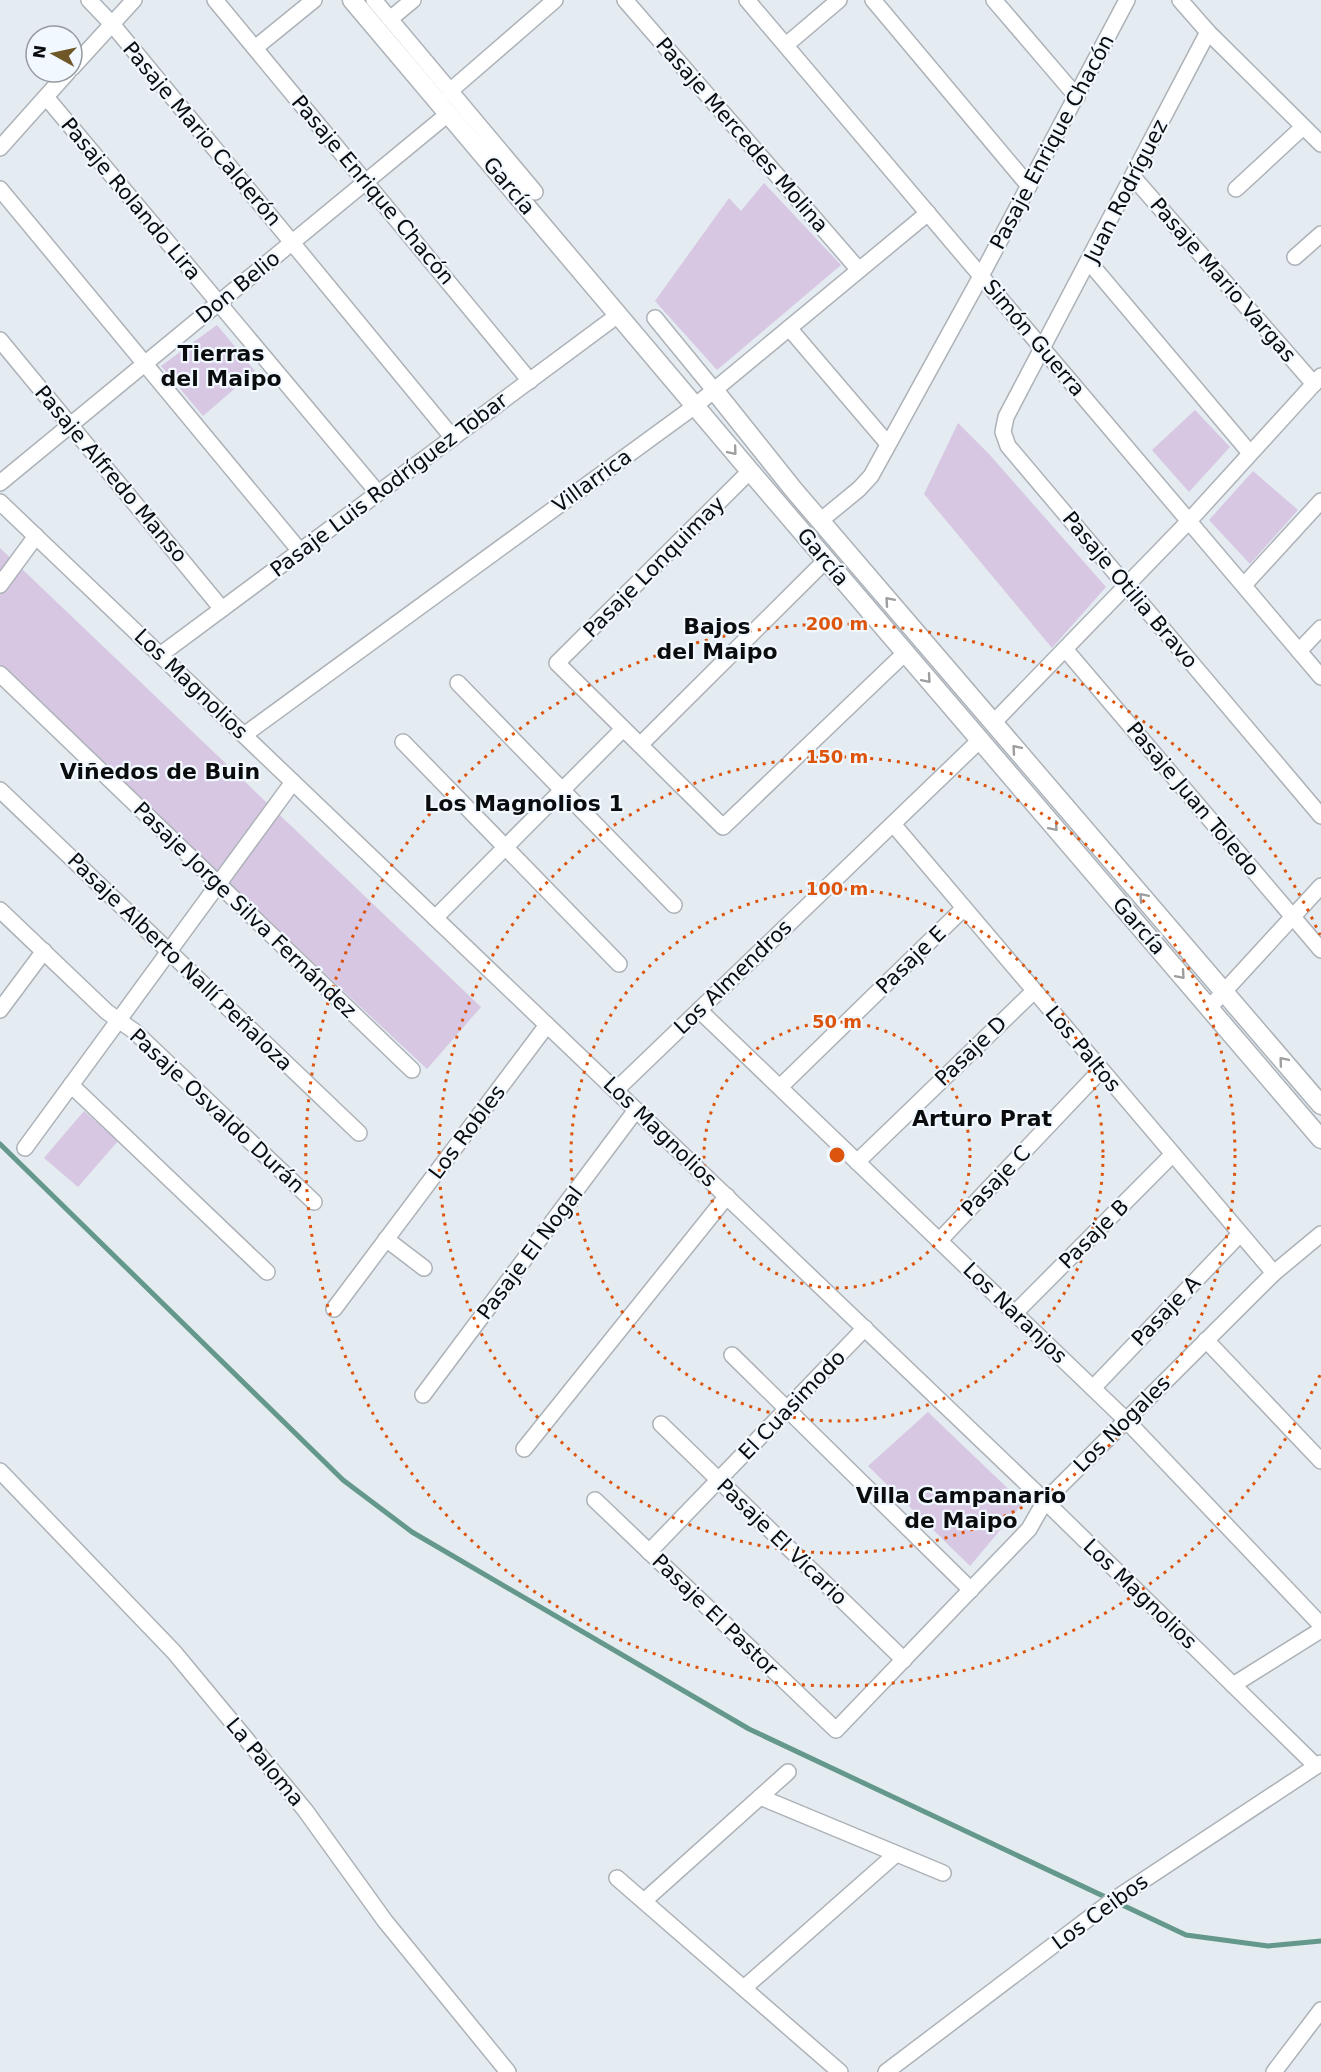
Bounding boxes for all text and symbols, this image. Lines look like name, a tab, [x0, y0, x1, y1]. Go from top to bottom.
north arrow	[24, 24, 84, 84]
street label: Pasaje Enrique Chacón	[985, 31, 1119, 253]
street label: Pasaje Mercedes Molina	[651, 33, 833, 237]
street label: Pasaje Mario Calderón	[118, 37, 286, 231]
text: N	[29, 44, 50, 60]
street label: Pasaje Enrique Chacón	[287, 90, 459, 290]
street label: Pasaje Rolando Lira	[56, 113, 206, 285]
street label: Juan Rodríguez	[1079, 116, 1172, 268]
street label: García	[478, 152, 540, 220]
street label: Pasaje Mario Vargas	[1145, 193, 1301, 367]
street label: Don Belio	[191, 246, 285, 328]
street label: Simón Guerra	[978, 275, 1090, 401]
district label: Tierras del Maipo	[160, 341, 282, 391]
street label: Pasaje Alfredo Manso	[30, 381, 192, 567]
street label: Pasaje Luis Rodríguez Tobar	[266, 388, 512, 582]
street label: Villarrica	[548, 444, 636, 518]
one-way arrow	[726, 444, 737, 455]
street label: Pasaje Lonquimay	[578, 491, 730, 643]
street label: Pasaje Otilia Bravo	[1058, 507, 1202, 673]
street label: García	[792, 523, 854, 591]
one-way arrow	[885, 597, 896, 608]
text: 200 m	[806, 613, 868, 634]
district label: Bajos del Maipo	[656, 614, 778, 664]
street label: Los Magnolios	[130, 624, 252, 744]
one-way arrow	[920, 672, 931, 683]
street label: Pasaje Juan Toledo	[1122, 717, 1264, 881]
one-way arrow	[1012, 745, 1023, 755]
text: 150 m	[806, 746, 868, 767]
district label: Viñedos de Buin	[60, 759, 260, 784]
district label: Los Magnolios 1	[424, 791, 624, 816]
street label: Pasaje Jorge Silva Fernández	[129, 797, 361, 1023]
one-way arrow	[1047, 820, 1058, 831]
street label: Pasaje Alberto Nallí Peñaloza	[63, 848, 297, 1076]
text: 100 m	[806, 878, 868, 899]
street label: García	[1108, 893, 1170, 959]
one-way arrow	[1139, 893, 1150, 904]
street label: Los Almendros	[669, 915, 797, 1039]
street label: Pasaje E	[871, 921, 951, 999]
one-way arrow	[1174, 968, 1185, 979]
street label: Los Paltos	[1040, 1001, 1126, 1097]
text: 50 m	[812, 1011, 862, 1032]
street label: Pasaje D	[930, 1011, 1012, 1091]
street label: Pasaje Osvaldo Durán	[125, 1024, 309, 1198]
one-way arrow	[1279, 1057, 1290, 1068]
street label: Los Magnolios	[599, 1072, 721, 1192]
street label: Los Robles	[424, 1080, 510, 1184]
district label: Arturo Prat	[912, 1106, 1052, 1131]
street label: Pasaje C	[957, 1141, 1035, 1221]
centre of rings	[827, 1145, 847, 1165]
street label: Pasaje El Nogal	[472, 1182, 588, 1324]
street label: Pasaje B	[1054, 1194, 1134, 1274]
street label: Los Naranjos	[958, 1258, 1072, 1368]
street label: Pasaje A	[1127, 1270, 1206, 1351]
street label: El Cuasimodo	[734, 1345, 850, 1465]
street label: Los Nogales	[1069, 1371, 1175, 1477]
street label: Pasaje El Vicario	[712, 1474, 852, 1610]
district label: Villa Campanario de Maipo	[856, 1483, 1066, 1533]
street label: Los Magnolios	[1079, 1534, 1201, 1654]
street label: Pasaje El Pastor	[647, 1549, 783, 1681]
street label: La Paloma	[221, 1713, 309, 1811]
street label: Los Ceibos	[1048, 1869, 1152, 1955]

